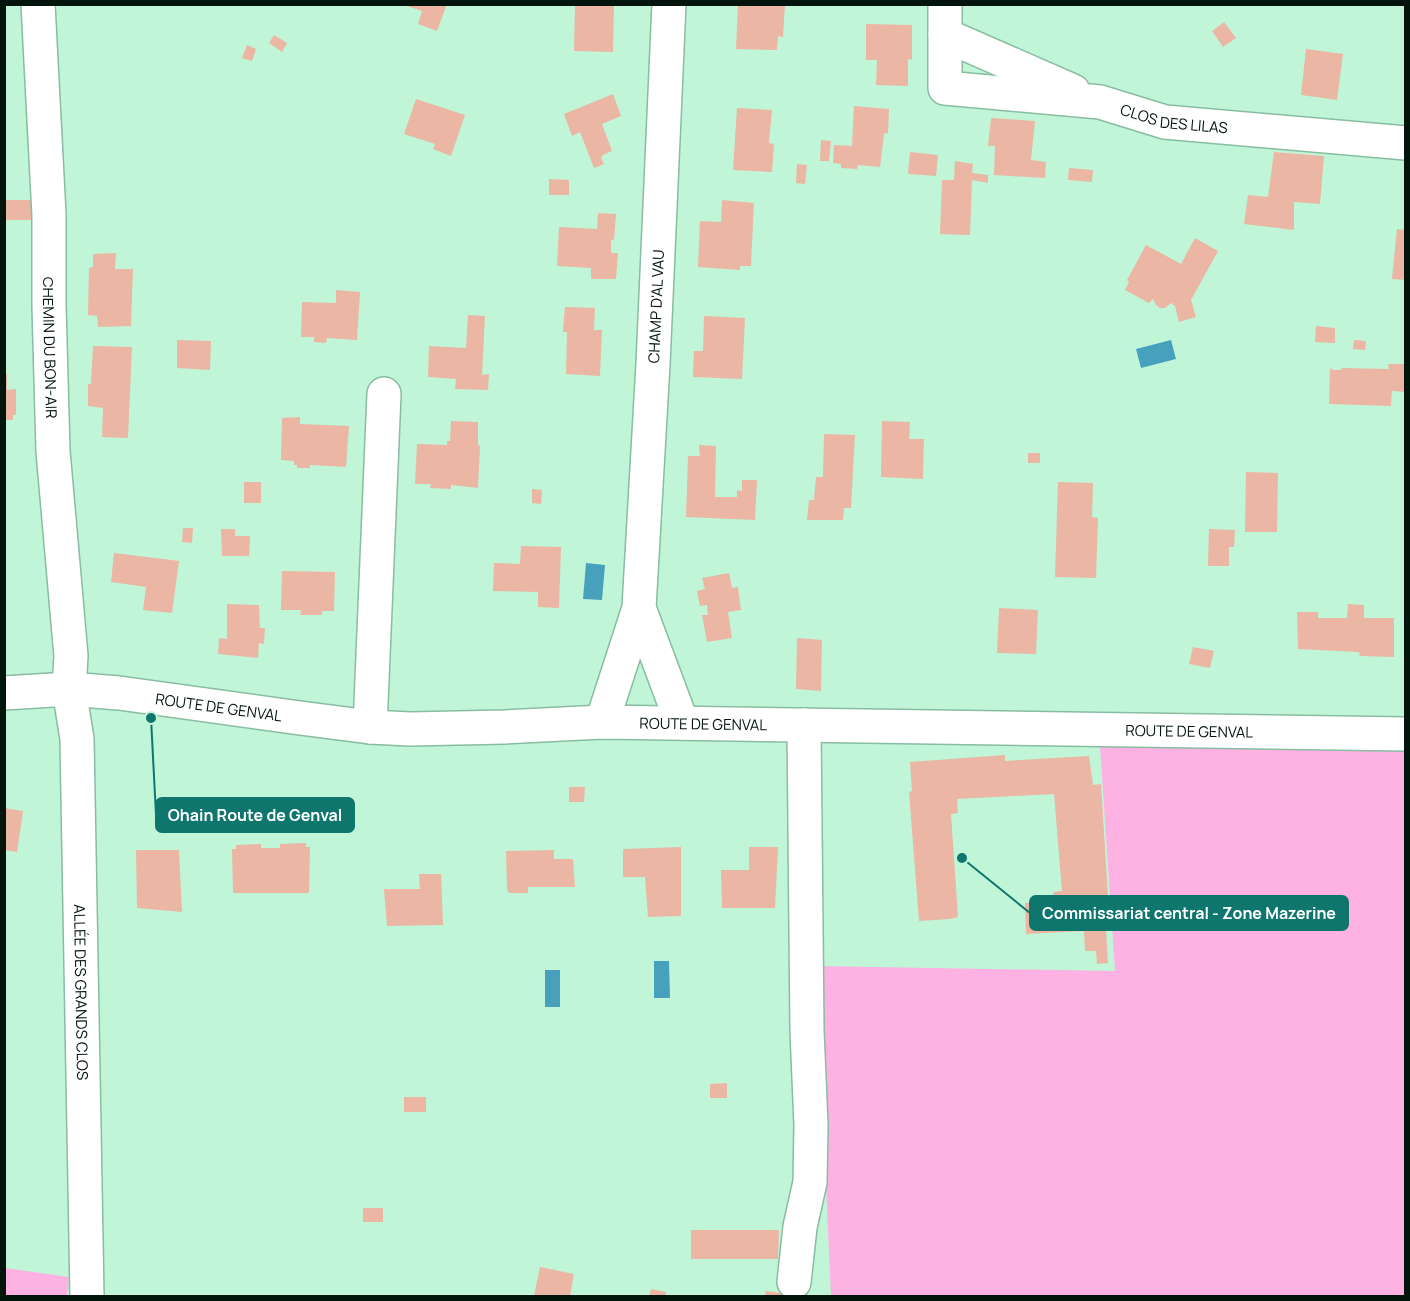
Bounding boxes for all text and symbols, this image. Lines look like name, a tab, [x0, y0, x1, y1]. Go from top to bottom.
street label: CLOS DES LILAS	[1118, 98, 1229, 138]
street label: CHAMP D'AL VAU	[643, 249, 669, 364]
street label: CHEMIN DU BON-AIR	[39, 277, 63, 419]
street label: ROUTE DE GENVAL	[154, 688, 284, 726]
street label: ROUTE DE GENVAL	[639, 712, 768, 735]
street label: ROUTE DE GENVAL	[1125, 719, 1253, 742]
callout: Ohain Route de Genval	[156, 798, 354, 832]
text: Ohain Route de Genval	[168, 804, 342, 826]
callout: Commissariat central - Zone Mazerine	[1030, 896, 1348, 930]
text: Commissariat central - Zone Mazerine	[1042, 902, 1336, 924]
street label: ALLÉE DES GRANDS CLOS	[69, 904, 94, 1080]

